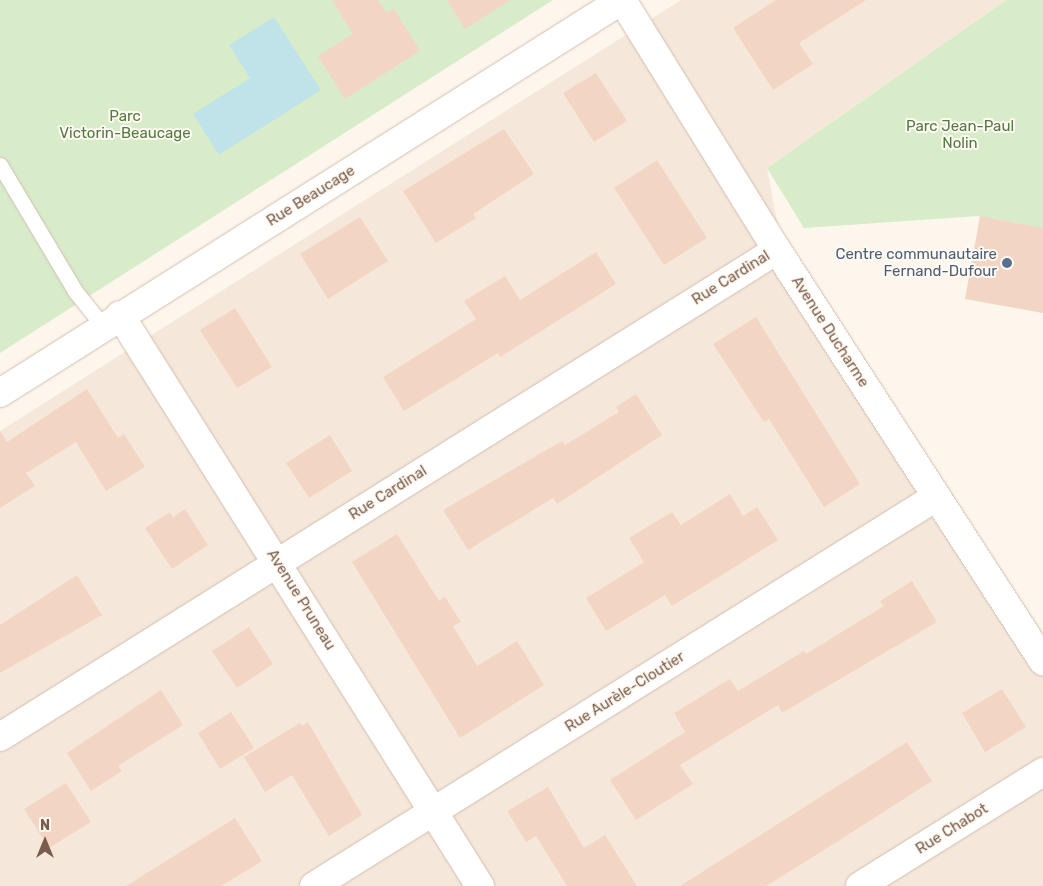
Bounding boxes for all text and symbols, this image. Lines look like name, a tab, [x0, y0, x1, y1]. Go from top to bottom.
park label: Parc Victorin-Beaucage	[59, 107, 191, 142]
park label: Parc Jean-Paul Nolin	[906, 117, 1014, 152]
street label: Rue Beaucage	[264, 162, 358, 230]
place label: Centre communautaire Fernand-Dufour	[835, 245, 997, 280]
street label: Rue Cardinal	[689, 247, 773, 309]
marker: Centre communautaire Fernand-Dufour	[1001, 257, 1013, 269]
street label: Avenue Ducharme	[787, 273, 873, 391]
street label: Rue Cardinal	[346, 462, 430, 524]
street label: Avenue Pruneau	[263, 546, 339, 654]
street label: Rue Aurèle-Cloutier	[562, 648, 688, 736]
street label: Rue Chabot	[913, 800, 991, 858]
north arrow	[20, 816, 70, 866]
text: N	[40, 817, 50, 834]

